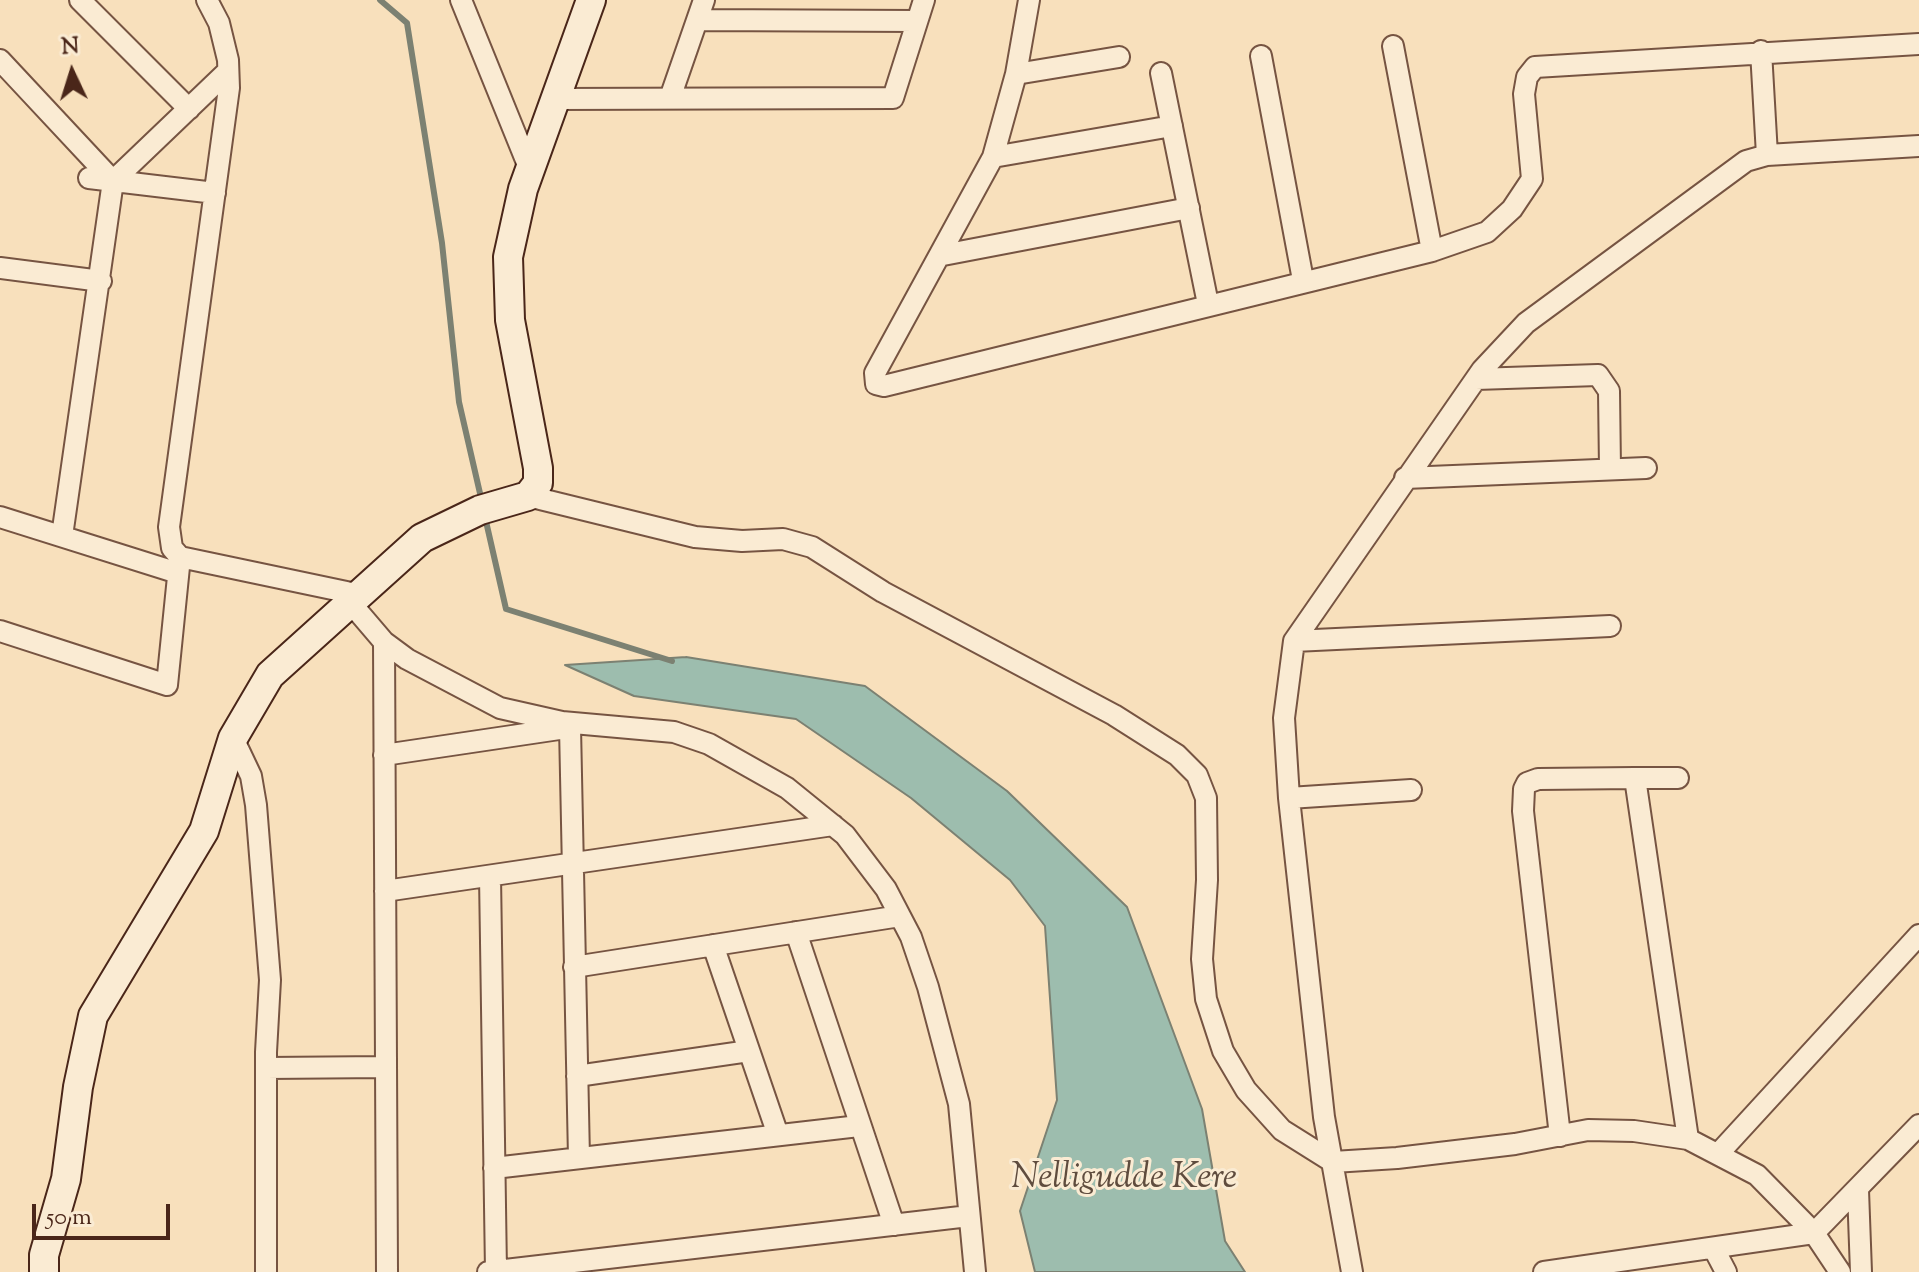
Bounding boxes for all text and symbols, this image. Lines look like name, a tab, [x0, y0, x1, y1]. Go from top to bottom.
text: N	[60, 31, 80, 65]
north arrow	[32, 32, 112, 112]
water label: Nelligudde Kere	[1011, 1159, 1237, 1203]
scale bar	[36, 1188, 174, 1238]
text: 50 m	[46, 1201, 92, 1235]

